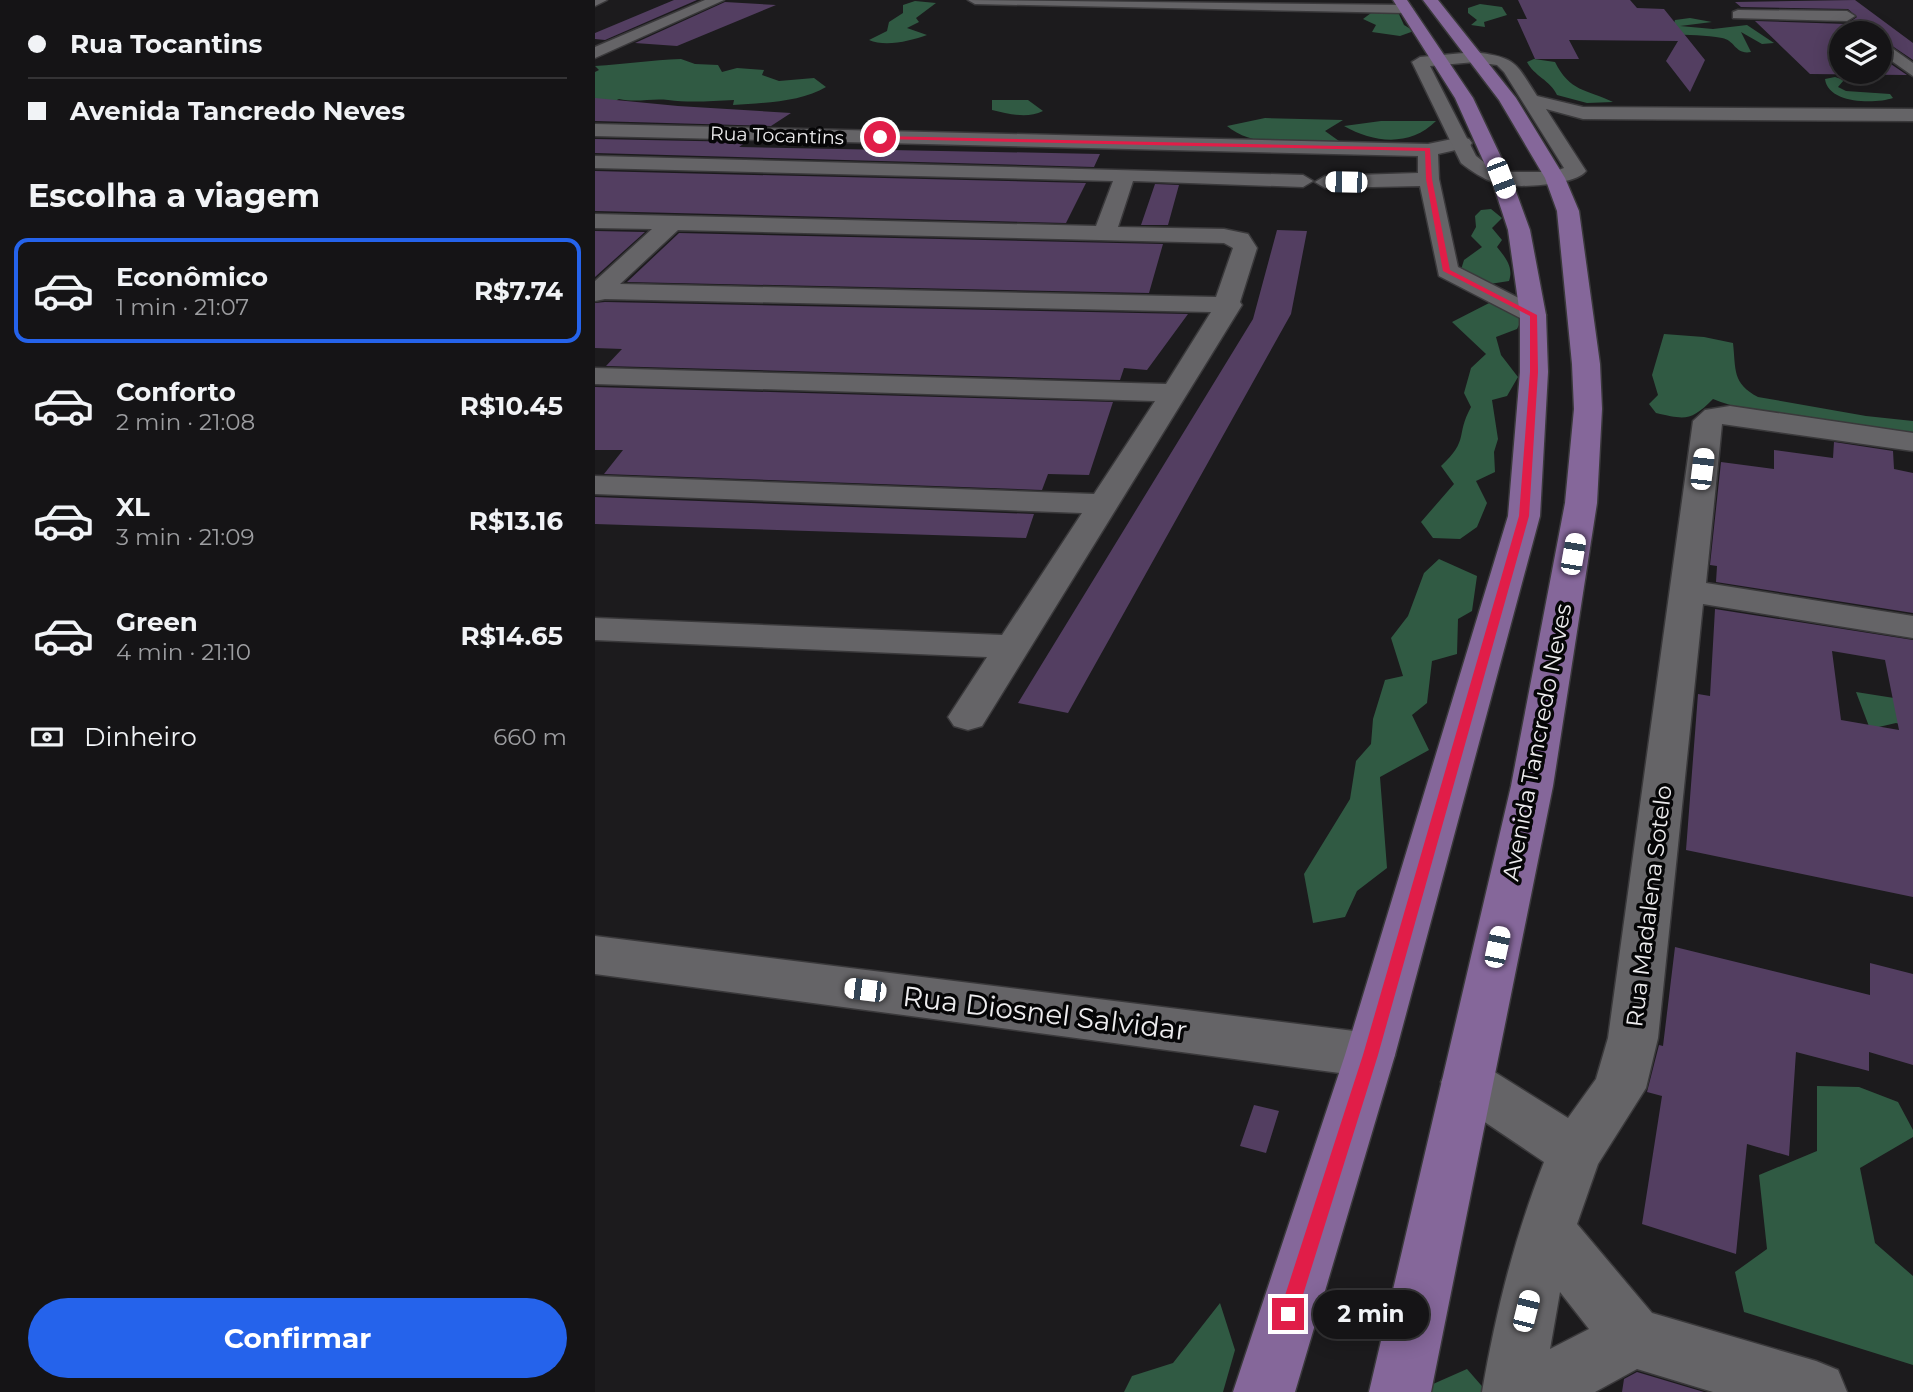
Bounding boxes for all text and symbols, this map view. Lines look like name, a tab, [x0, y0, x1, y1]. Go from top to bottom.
map controls	[1829, 21, 1892, 84]
button: layers	[1829, 21, 1892, 84]
text: Rua Tocantins	[70, 28, 262, 60]
text: Avenida Tancredo Neves	[70, 95, 405, 127]
route start	[864, 121, 896, 153]
street label: Rua Tocantins	[710, 122, 844, 149]
car	[1484, 155, 1519, 201]
car	[1325, 171, 1368, 193]
text: Escolha a viagem	[28, 176, 320, 215]
icon: car	[32, 259, 95, 322]
text: Econômico	[116, 261, 268, 293]
text: R$7.74	[474, 275, 563, 307]
text: 1 min · 21:07	[116, 293, 249, 321]
icon: car	[32, 374, 95, 437]
text: Conforto	[116, 376, 236, 408]
text: R$10.45	[460, 390, 563, 422]
text: 2 min · 21:08	[116, 408, 255, 436]
car	[1690, 447, 1715, 491]
icon: car	[32, 489, 95, 552]
text: XL	[116, 491, 150, 523]
text: R$13.16	[469, 505, 563, 537]
text: 3 min · 21:09	[116, 523, 254, 551]
car	[1560, 531, 1587, 577]
street label: Avenida Tancredo Neves	[1496, 601, 1578, 883]
icon: car	[32, 604, 95, 667]
text: Green	[116, 606, 198, 638]
text: R$14.65	[460, 620, 563, 652]
text: 4 min · 21:10	[116, 638, 251, 666]
icon: cash	[28, 718, 66, 756]
text: Dinheiro	[84, 721, 197, 753]
text: 660 m	[493, 723, 567, 751]
street label: Rua Madalena Sotelo	[1620, 783, 1678, 1029]
car	[1483, 924, 1512, 970]
car	[843, 977, 888, 1003]
street label: Rua Diosnel Salvidar	[901, 979, 1189, 1047]
car	[1511, 1288, 1542, 1334]
callout: 2 min	[1313, 1290, 1428, 1338]
button: Confirmar	[28, 1298, 567, 1378]
route end	[1272, 1298, 1304, 1330]
text: 2 min	[1337, 1300, 1405, 1328]

